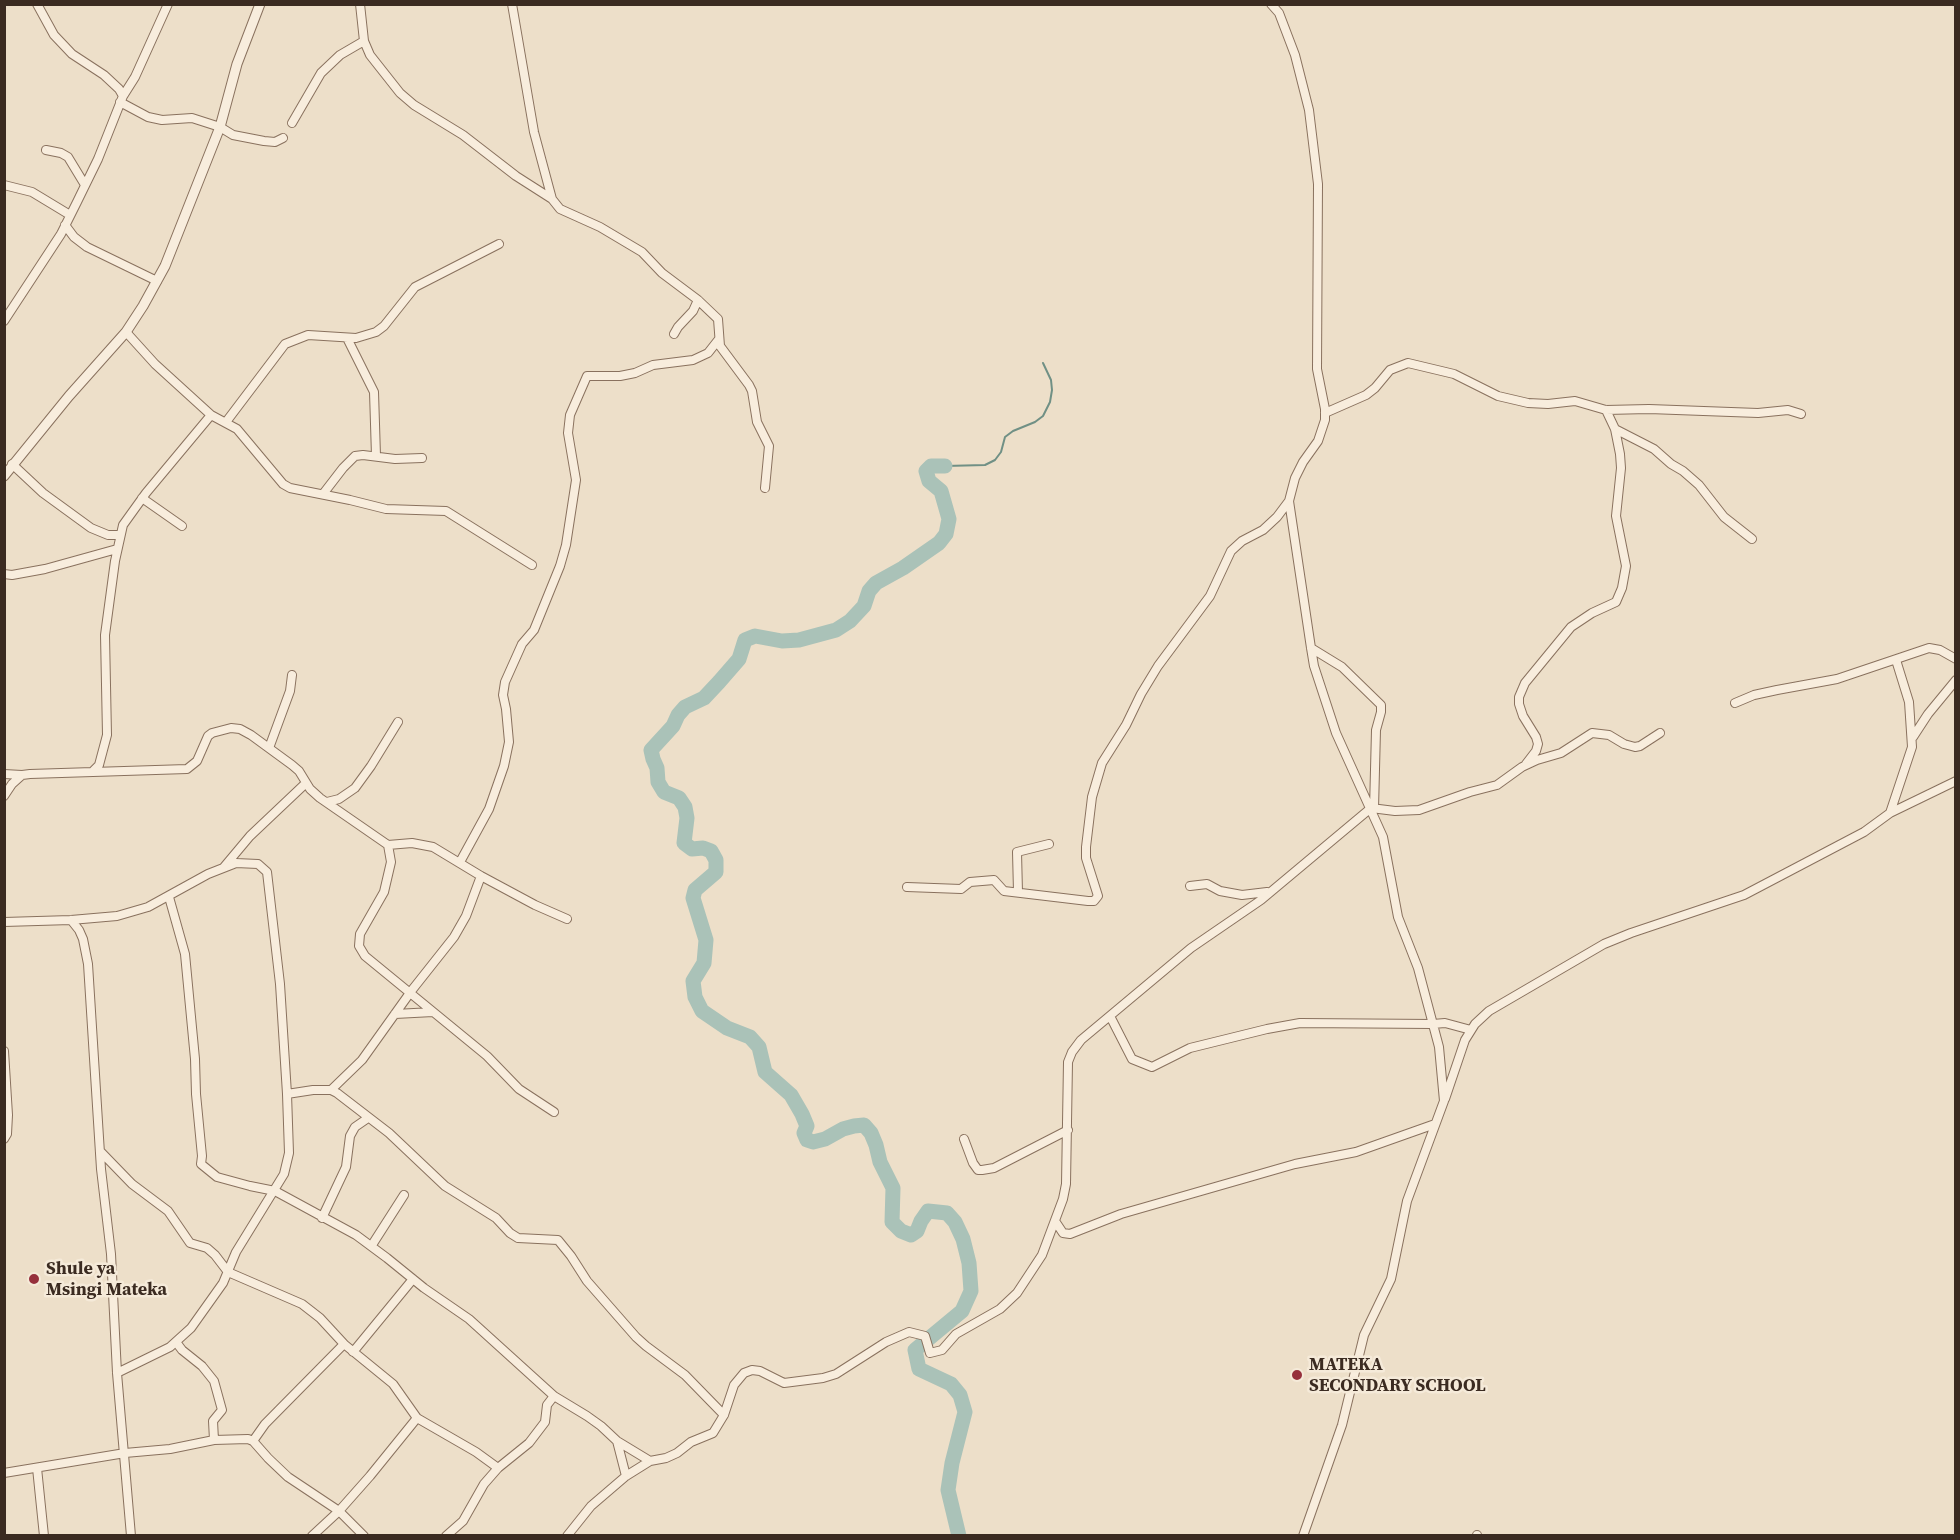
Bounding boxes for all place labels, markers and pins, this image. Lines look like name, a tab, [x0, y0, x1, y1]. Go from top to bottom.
place label: Shule ya Msingi Mateka	[46, 1258, 167, 1300]
marker: Shule ya Msingi Mateka	[27, 1272, 41, 1286]
place label: MATEKA SECONDARY SCHOOL	[1309, 1354, 1486, 1396]
marker: MATEKA SECONDARY SCHOOL	[1290, 1368, 1304, 1382]

